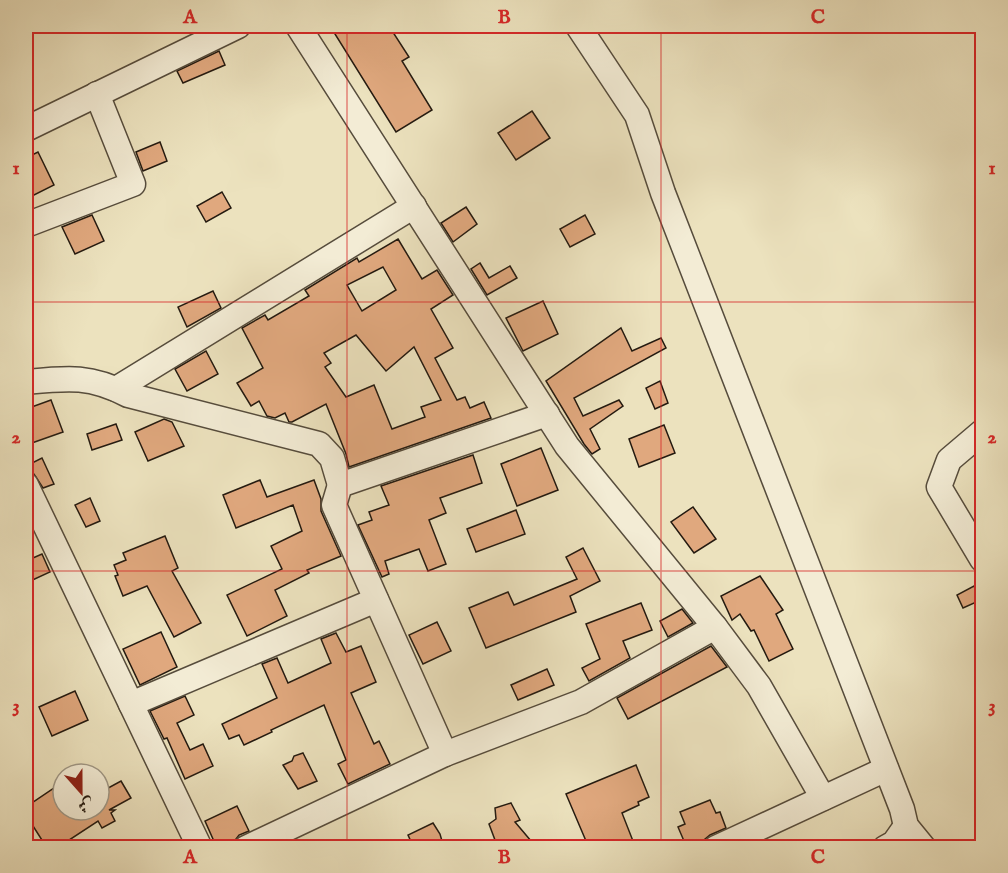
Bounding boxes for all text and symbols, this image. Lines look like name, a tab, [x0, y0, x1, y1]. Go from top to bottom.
text: A	[182, 5, 198, 30]
text: B	[497, 5, 511, 30]
text: C	[811, 5, 825, 30]
text: 1	[12, 156, 20, 181]
text: 1	[988, 156, 996, 181]
text: 2	[11, 425, 21, 450]
text: 2	[987, 425, 997, 450]
text: 3	[12, 694, 20, 719]
text: 3	[988, 694, 996, 719]
north arrow	[51, 762, 111, 822]
text: ش	[75, 792, 97, 816]
text: A	[182, 845, 198, 870]
text: B	[497, 845, 511, 870]
text: C	[811, 845, 825, 870]

